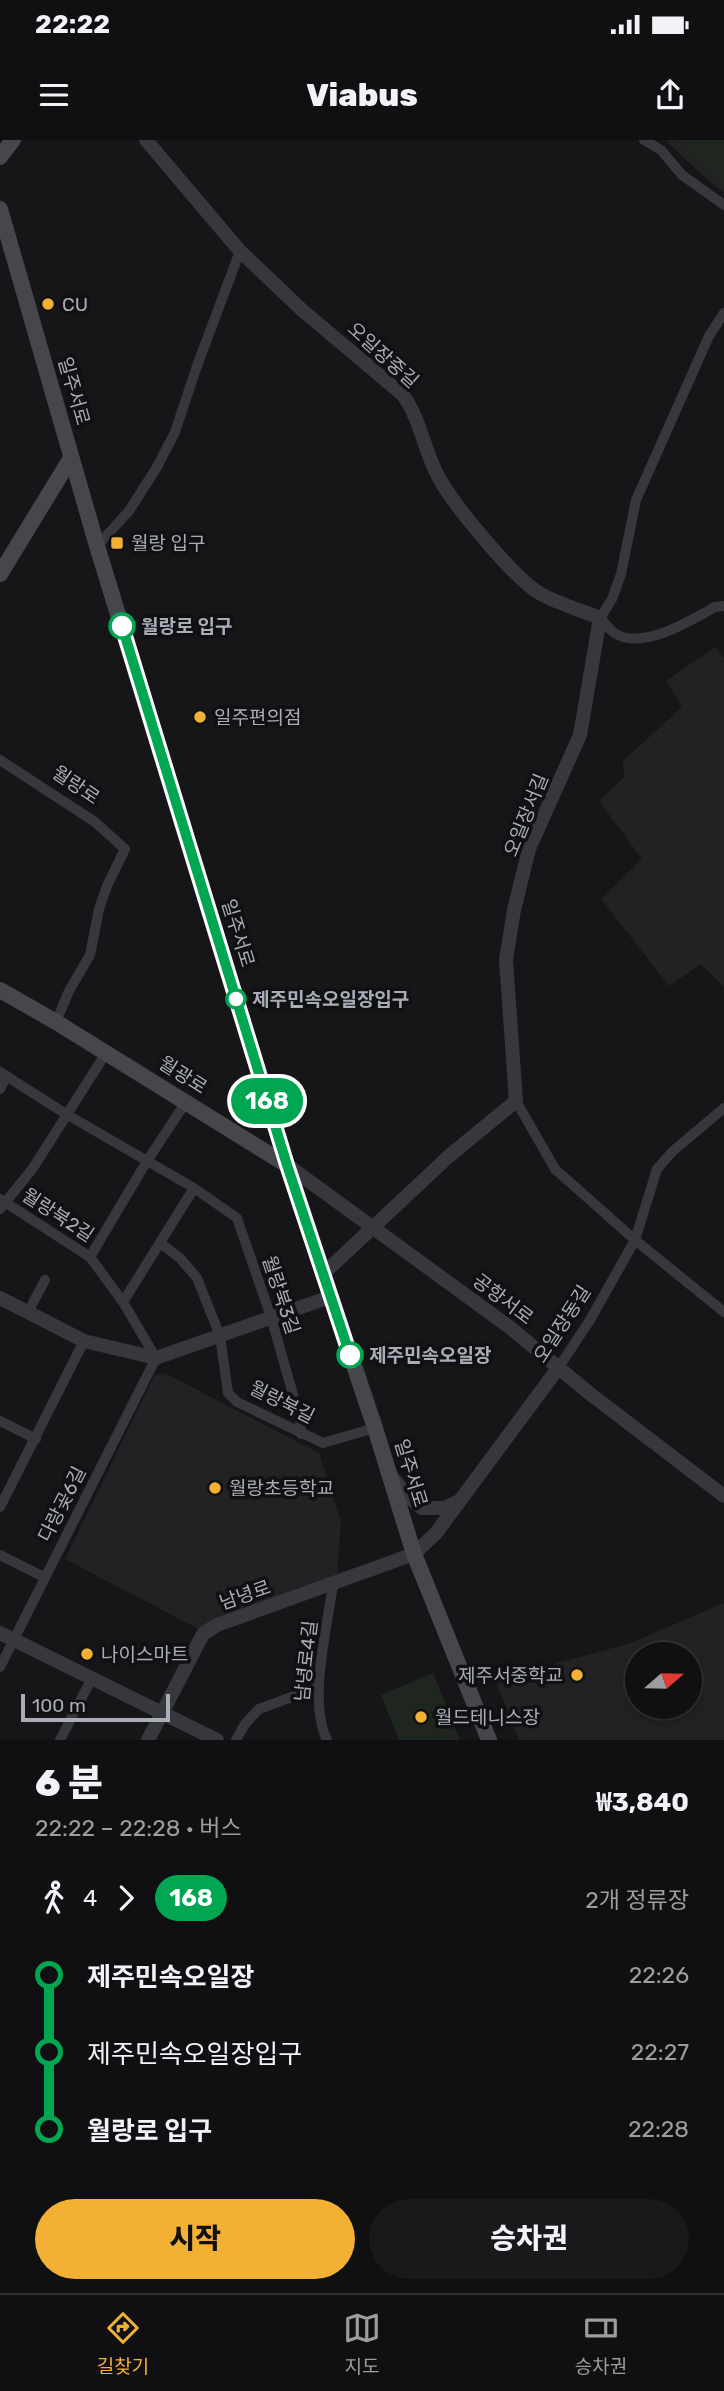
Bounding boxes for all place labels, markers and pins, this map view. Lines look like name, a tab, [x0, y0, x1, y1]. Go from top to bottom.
place label: CU	[62, 293, 88, 316]
marker: CU	[40, 296, 56, 312]
place label: 월랑 입구	[131, 532, 206, 555]
marker: 월랑 입구	[109, 535, 125, 551]
marker: 월랑로 입구	[109, 613, 135, 639]
place label: 월랑로 입구	[141, 615, 232, 638]
place label: 일주편의점	[214, 706, 301, 729]
marker: 일주편의점	[192, 709, 208, 725]
place label: 제주민속오일장입구	[252, 988, 409, 1011]
marker: 제주민속오일장입구	[226, 989, 246, 1009]
marker: 제주민속오일장	[337, 1342, 363, 1368]
place label: 제주민속오일장	[369, 1344, 491, 1367]
place label: 월랑초등학교	[229, 1477, 334, 1500]
marker: 월랑초등학교	[207, 1480, 223, 1496]
place label: 나이스마트	[101, 1643, 188, 1666]
marker: 나이스마트	[79, 1646, 95, 1662]
place label: 제주서중학교	[458, 1664, 563, 1687]
marker: 제주서중학교	[569, 1667, 585, 1683]
place label: 월드테니스장	[435, 1706, 540, 1729]
marker: 월드테니스장	[413, 1709, 429, 1725]

